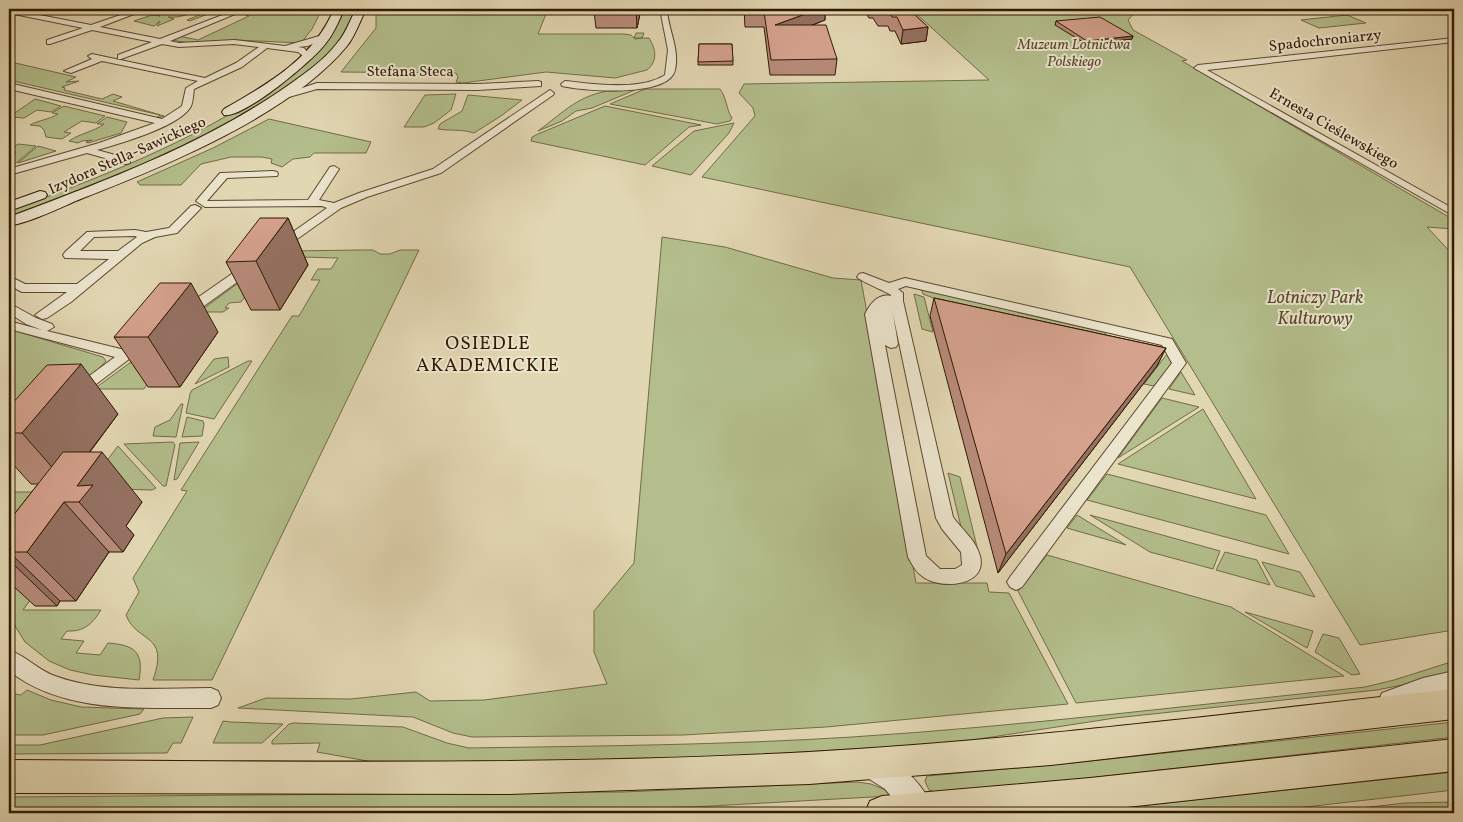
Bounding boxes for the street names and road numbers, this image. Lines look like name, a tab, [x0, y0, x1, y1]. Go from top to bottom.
street label: Spadochroniarzy	[1268, 25, 1383, 58]
street label: Stefana Steca	[366, 62, 454, 83]
street label: Ernesta Cieślewskiego	[1265, 84, 1402, 175]
street label: Izydora Stella-Sawickiego	[45, 112, 210, 201]

